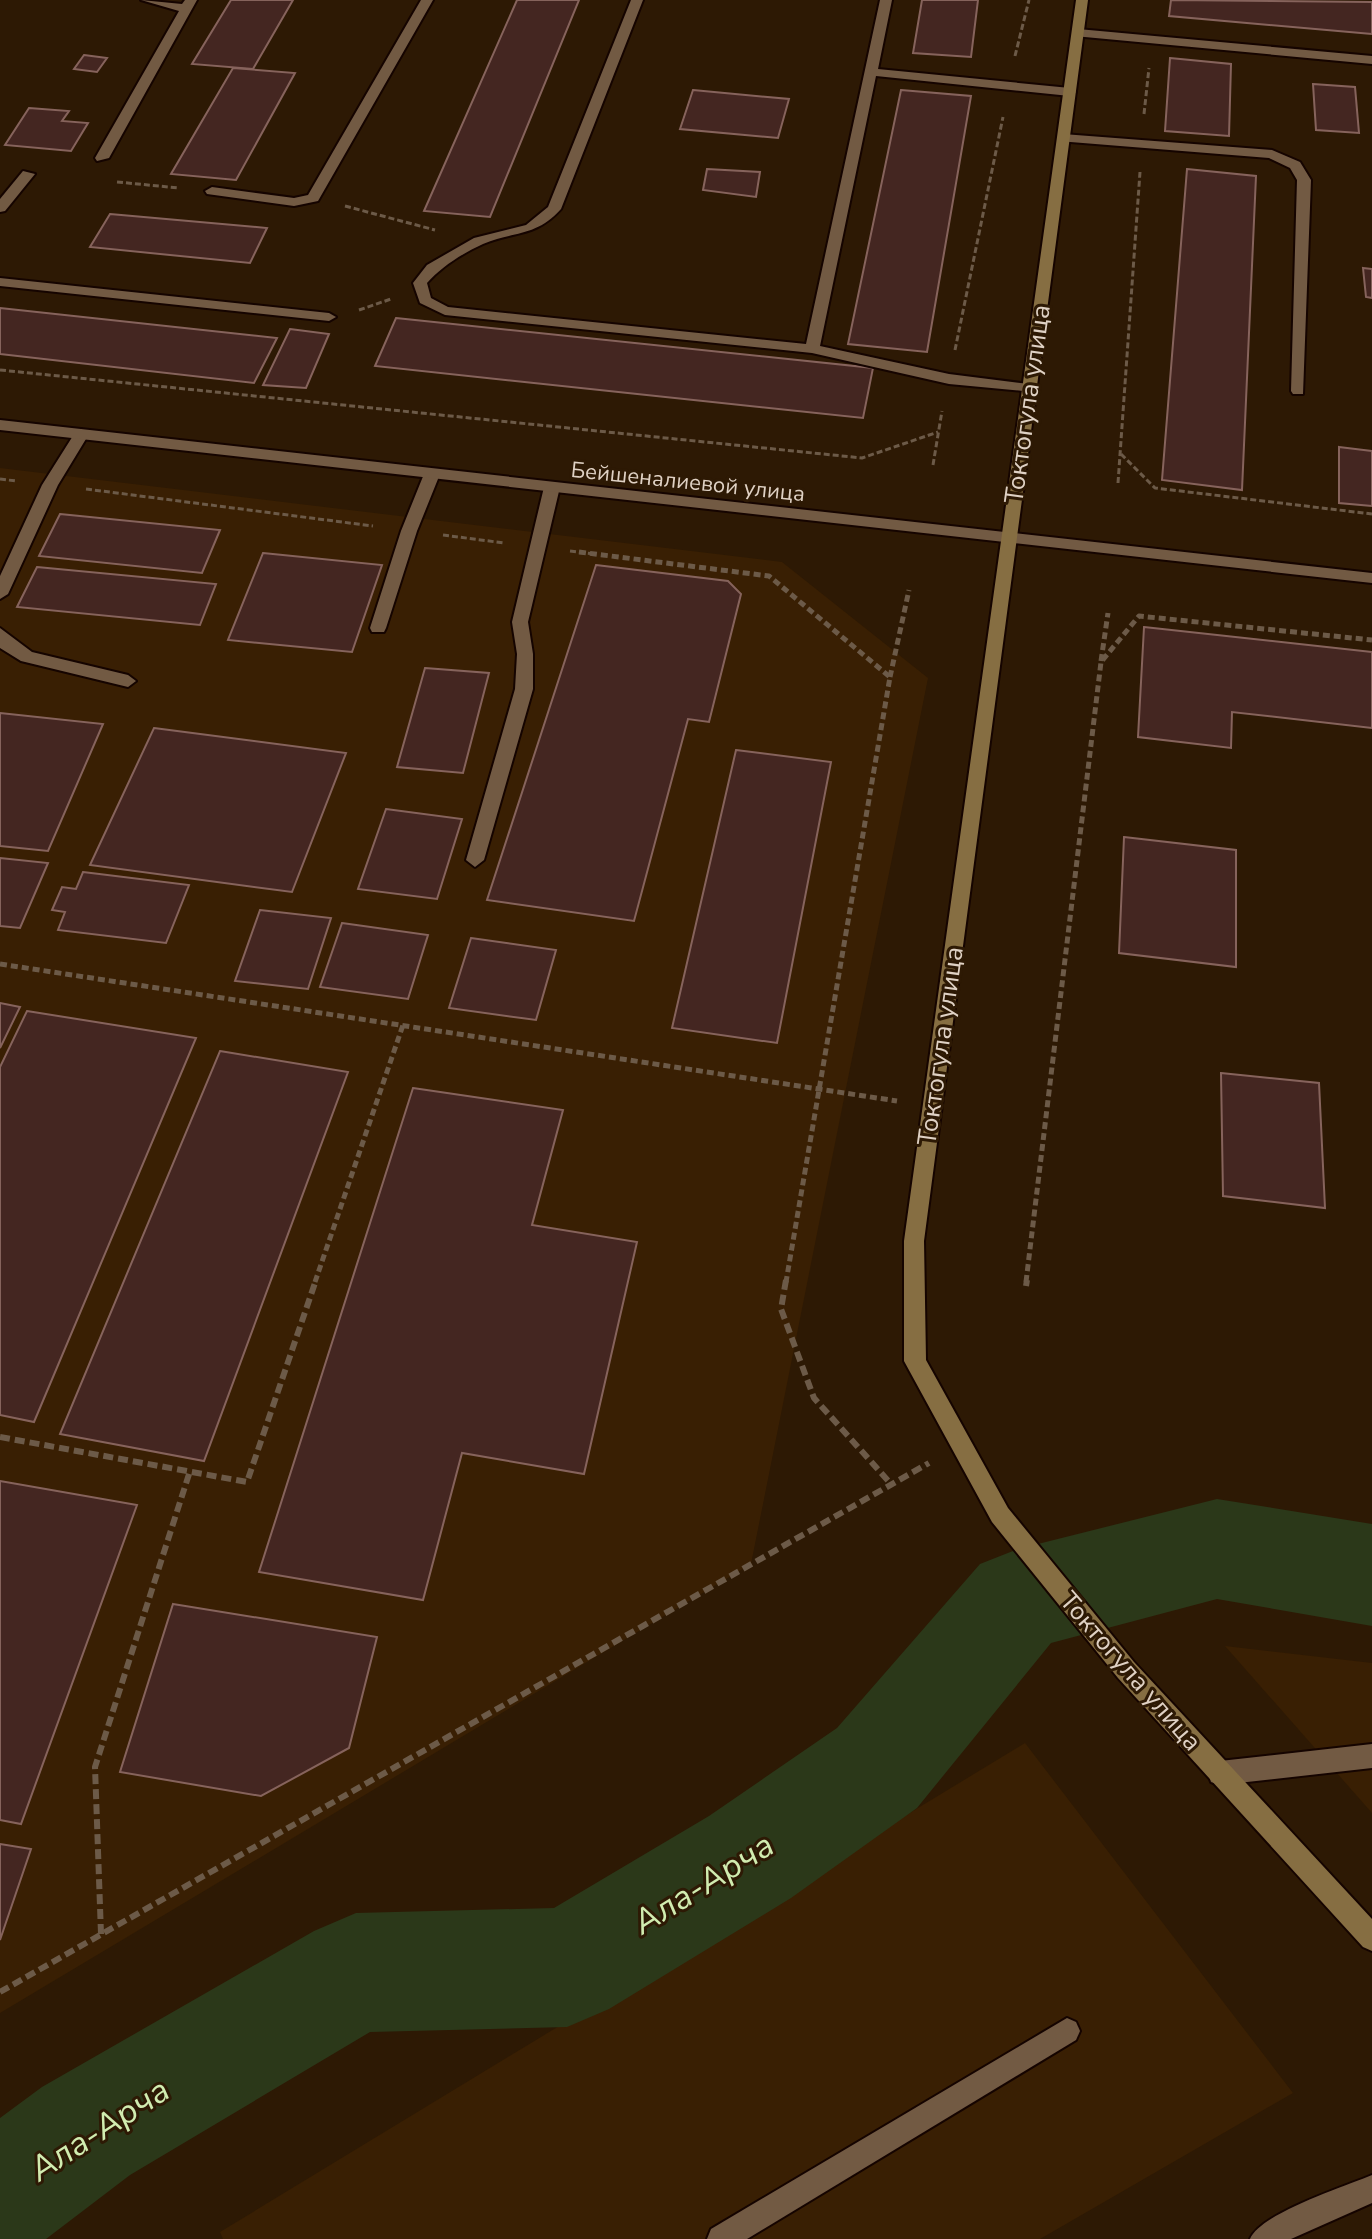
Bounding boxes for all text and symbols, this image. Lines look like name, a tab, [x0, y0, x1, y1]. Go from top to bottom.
street label: Токтогула улица	[996, 302, 1059, 506]
street label: Бейшеналиевой улица	[569, 455, 806, 509]
street label: Токтогула улица	[909, 944, 972, 1148]
street label: Токтогула улица	[1052, 1584, 1210, 1758]
water label: Ала-Арча	[623, 1822, 783, 1946]
water label: Ала-Арча	[20, 2067, 179, 2193]

